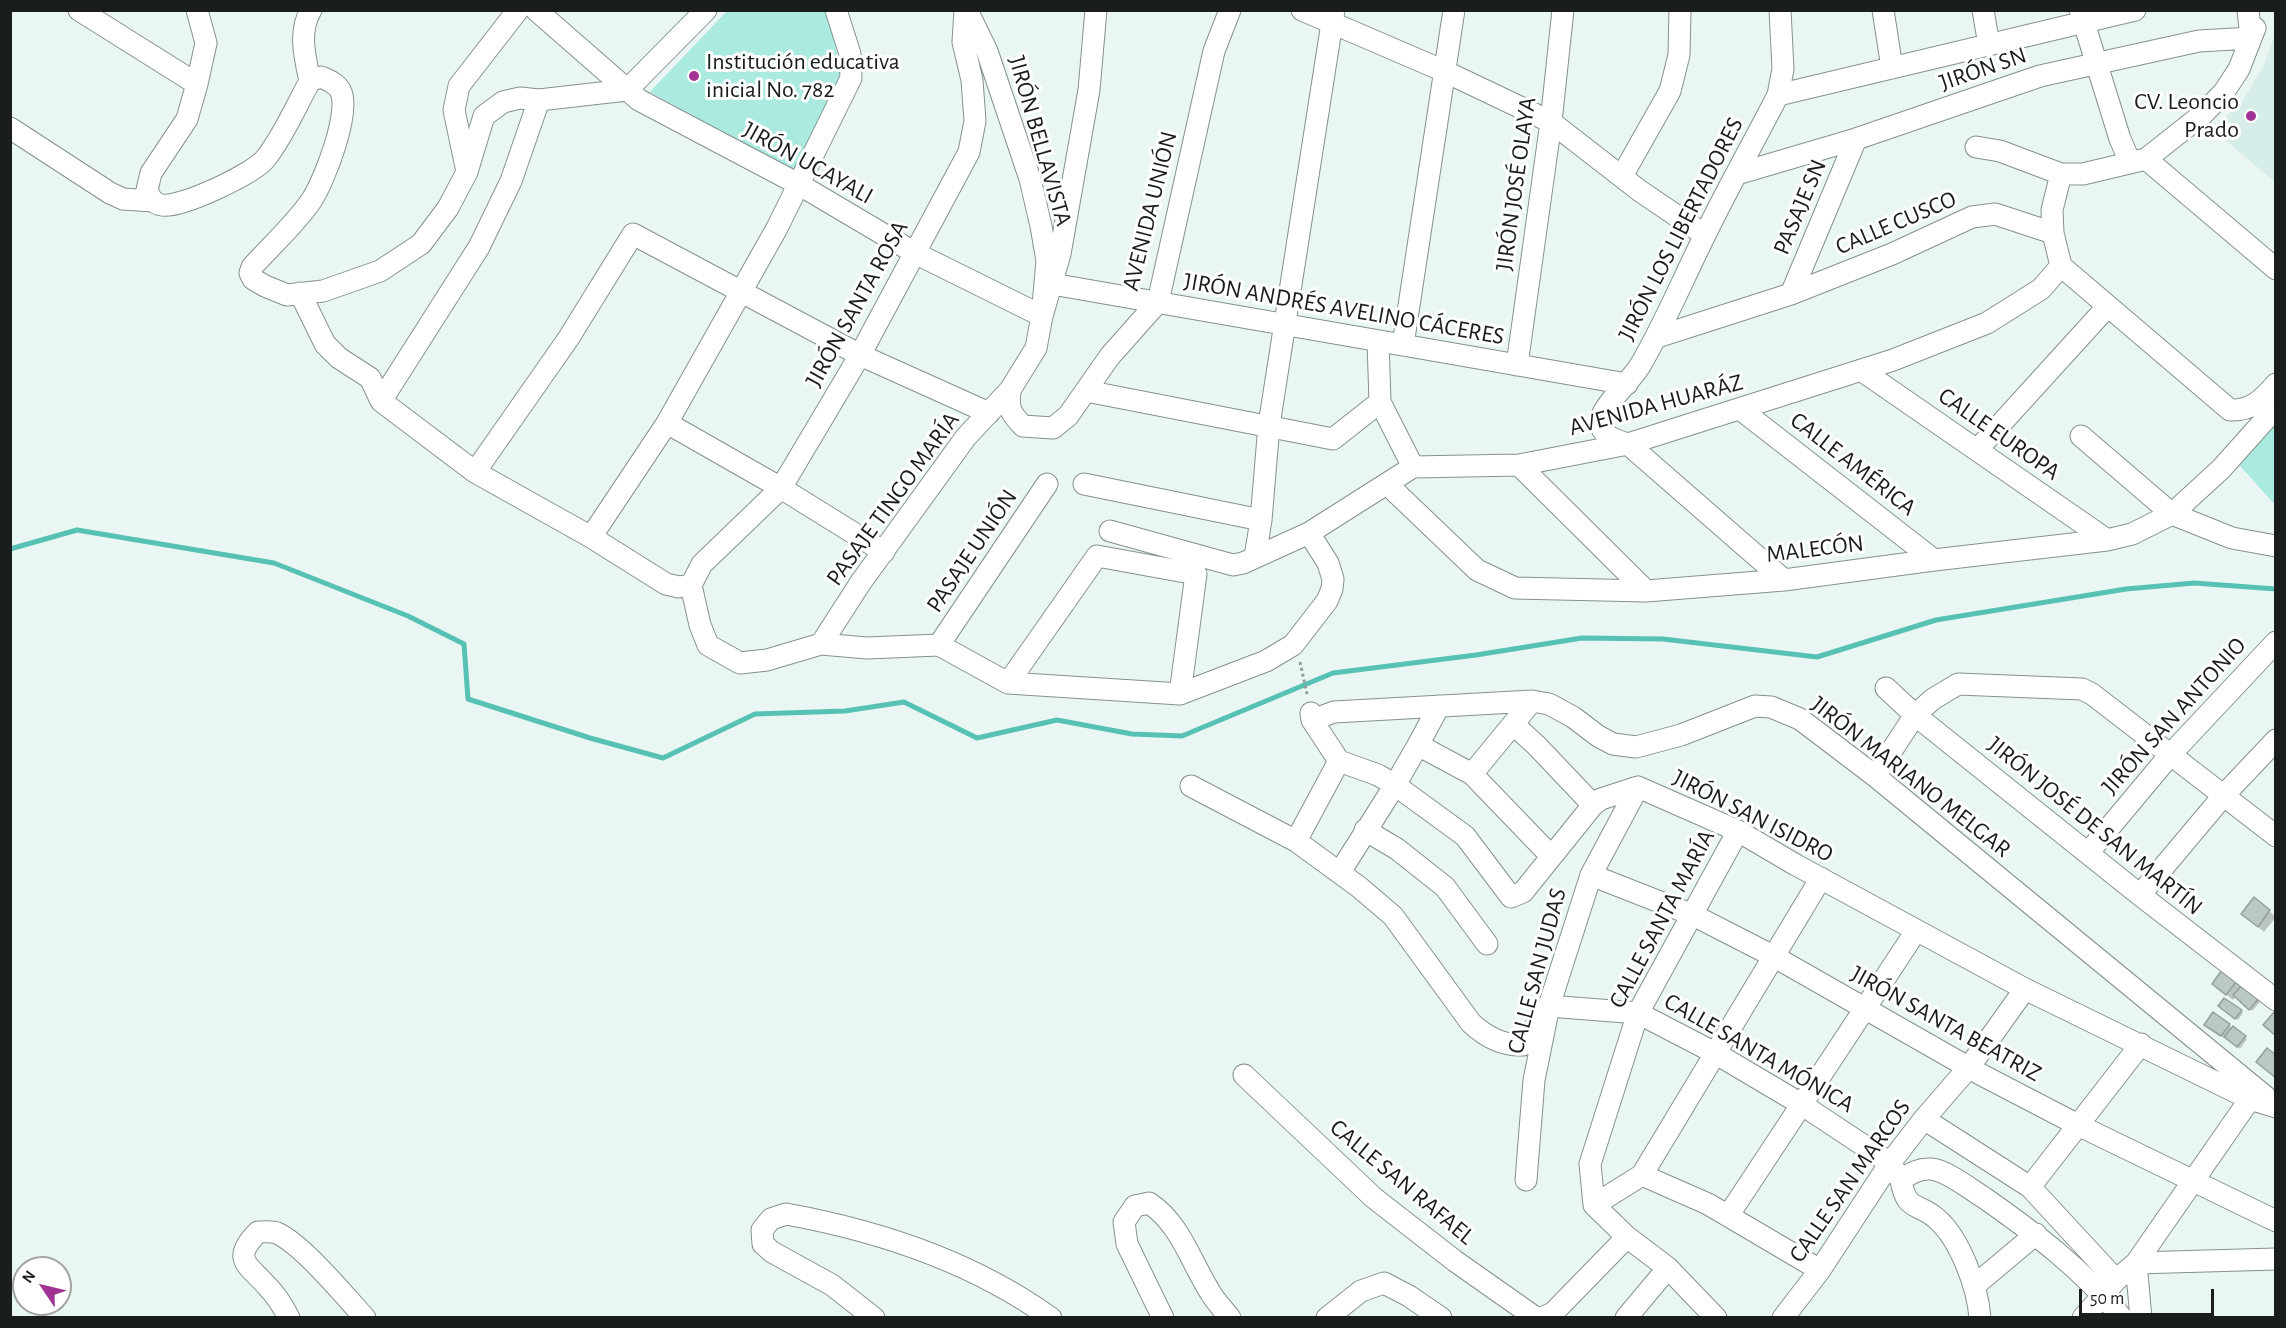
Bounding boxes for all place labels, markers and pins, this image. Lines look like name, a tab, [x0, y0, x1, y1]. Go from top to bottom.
place label: Institución educativa inicial No. 782	[706, 48, 900, 104]
marker: Institución educativa inicial No. 782	[687, 69, 701, 83]
place label: CV. Leoncio Prado	[2134, 88, 2239, 144]
marker: CV. Leoncio Prado	[2244, 109, 2258, 123]

